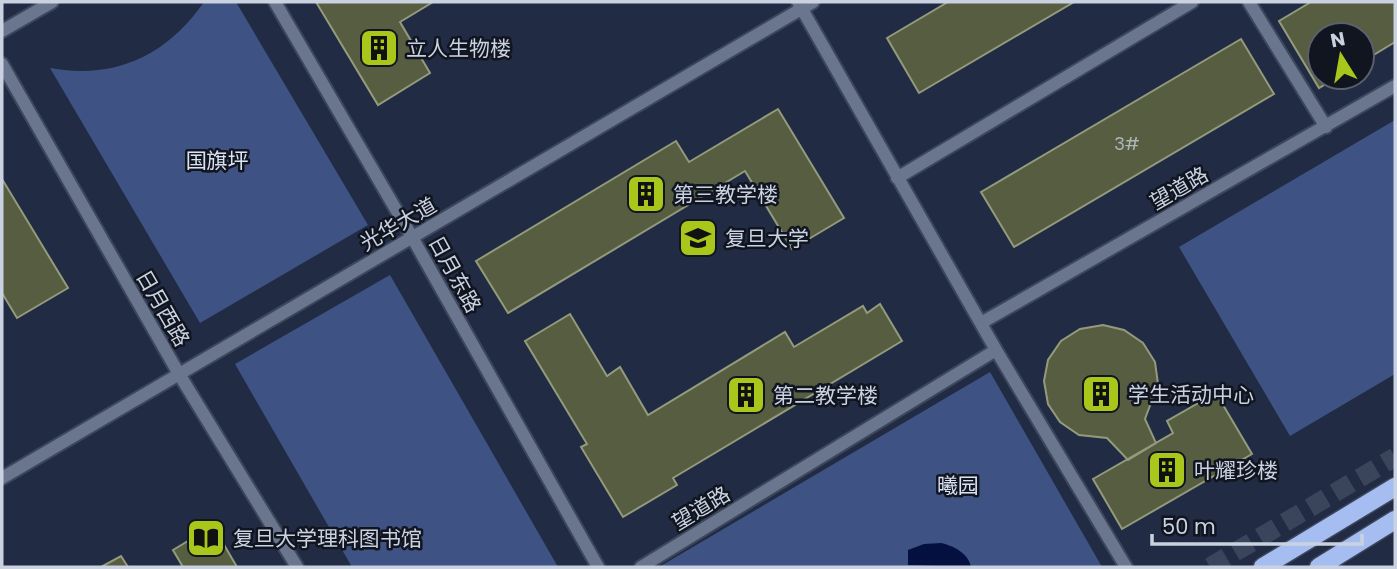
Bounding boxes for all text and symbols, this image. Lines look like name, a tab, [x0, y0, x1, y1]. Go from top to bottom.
north arrow	[1306, 21, 1376, 91]
text: N	[1328, 25, 1347, 54]
building icon: 立人生物楼	[358, 27, 400, 69]
place label: 立人生物楼	[406, 34, 511, 63]
house number: 3#	[1114, 131, 1140, 156]
park label: 国旗坪	[186, 146, 249, 175]
street label: 望道路	[1144, 160, 1214, 216]
building icon: 第三教学楼	[625, 173, 667, 215]
place label: 第三教学楼	[673, 180, 778, 209]
street label: 光华大道	[354, 190, 442, 258]
school or university icon: 复旦大学	[677, 217, 719, 259]
place label: 复旦大学	[725, 224, 809, 253]
street label: 日月东路	[422, 230, 488, 318]
street label: 日月西路	[129, 264, 197, 352]
building icon: 学生活动中心	[1080, 373, 1122, 415]
building icon: 第二教学楼	[725, 374, 767, 416]
place label: 学生活动中心	[1128, 380, 1254, 409]
place label: 第二教学楼	[773, 381, 878, 410]
building icon: 叶耀珍楼	[1146, 449, 1188, 491]
place label: 叶耀珍楼	[1194, 456, 1278, 485]
park label: 曦园	[937, 471, 979, 500]
street label: 望道路	[667, 479, 735, 537]
scale bar	[1152, 503, 1362, 546]
text: 50 m	[1162, 512, 1216, 541]
library icon: 复旦大学理科图书馆	[185, 517, 227, 559]
place label: 复旦大学理科图书馆	[233, 524, 422, 553]

